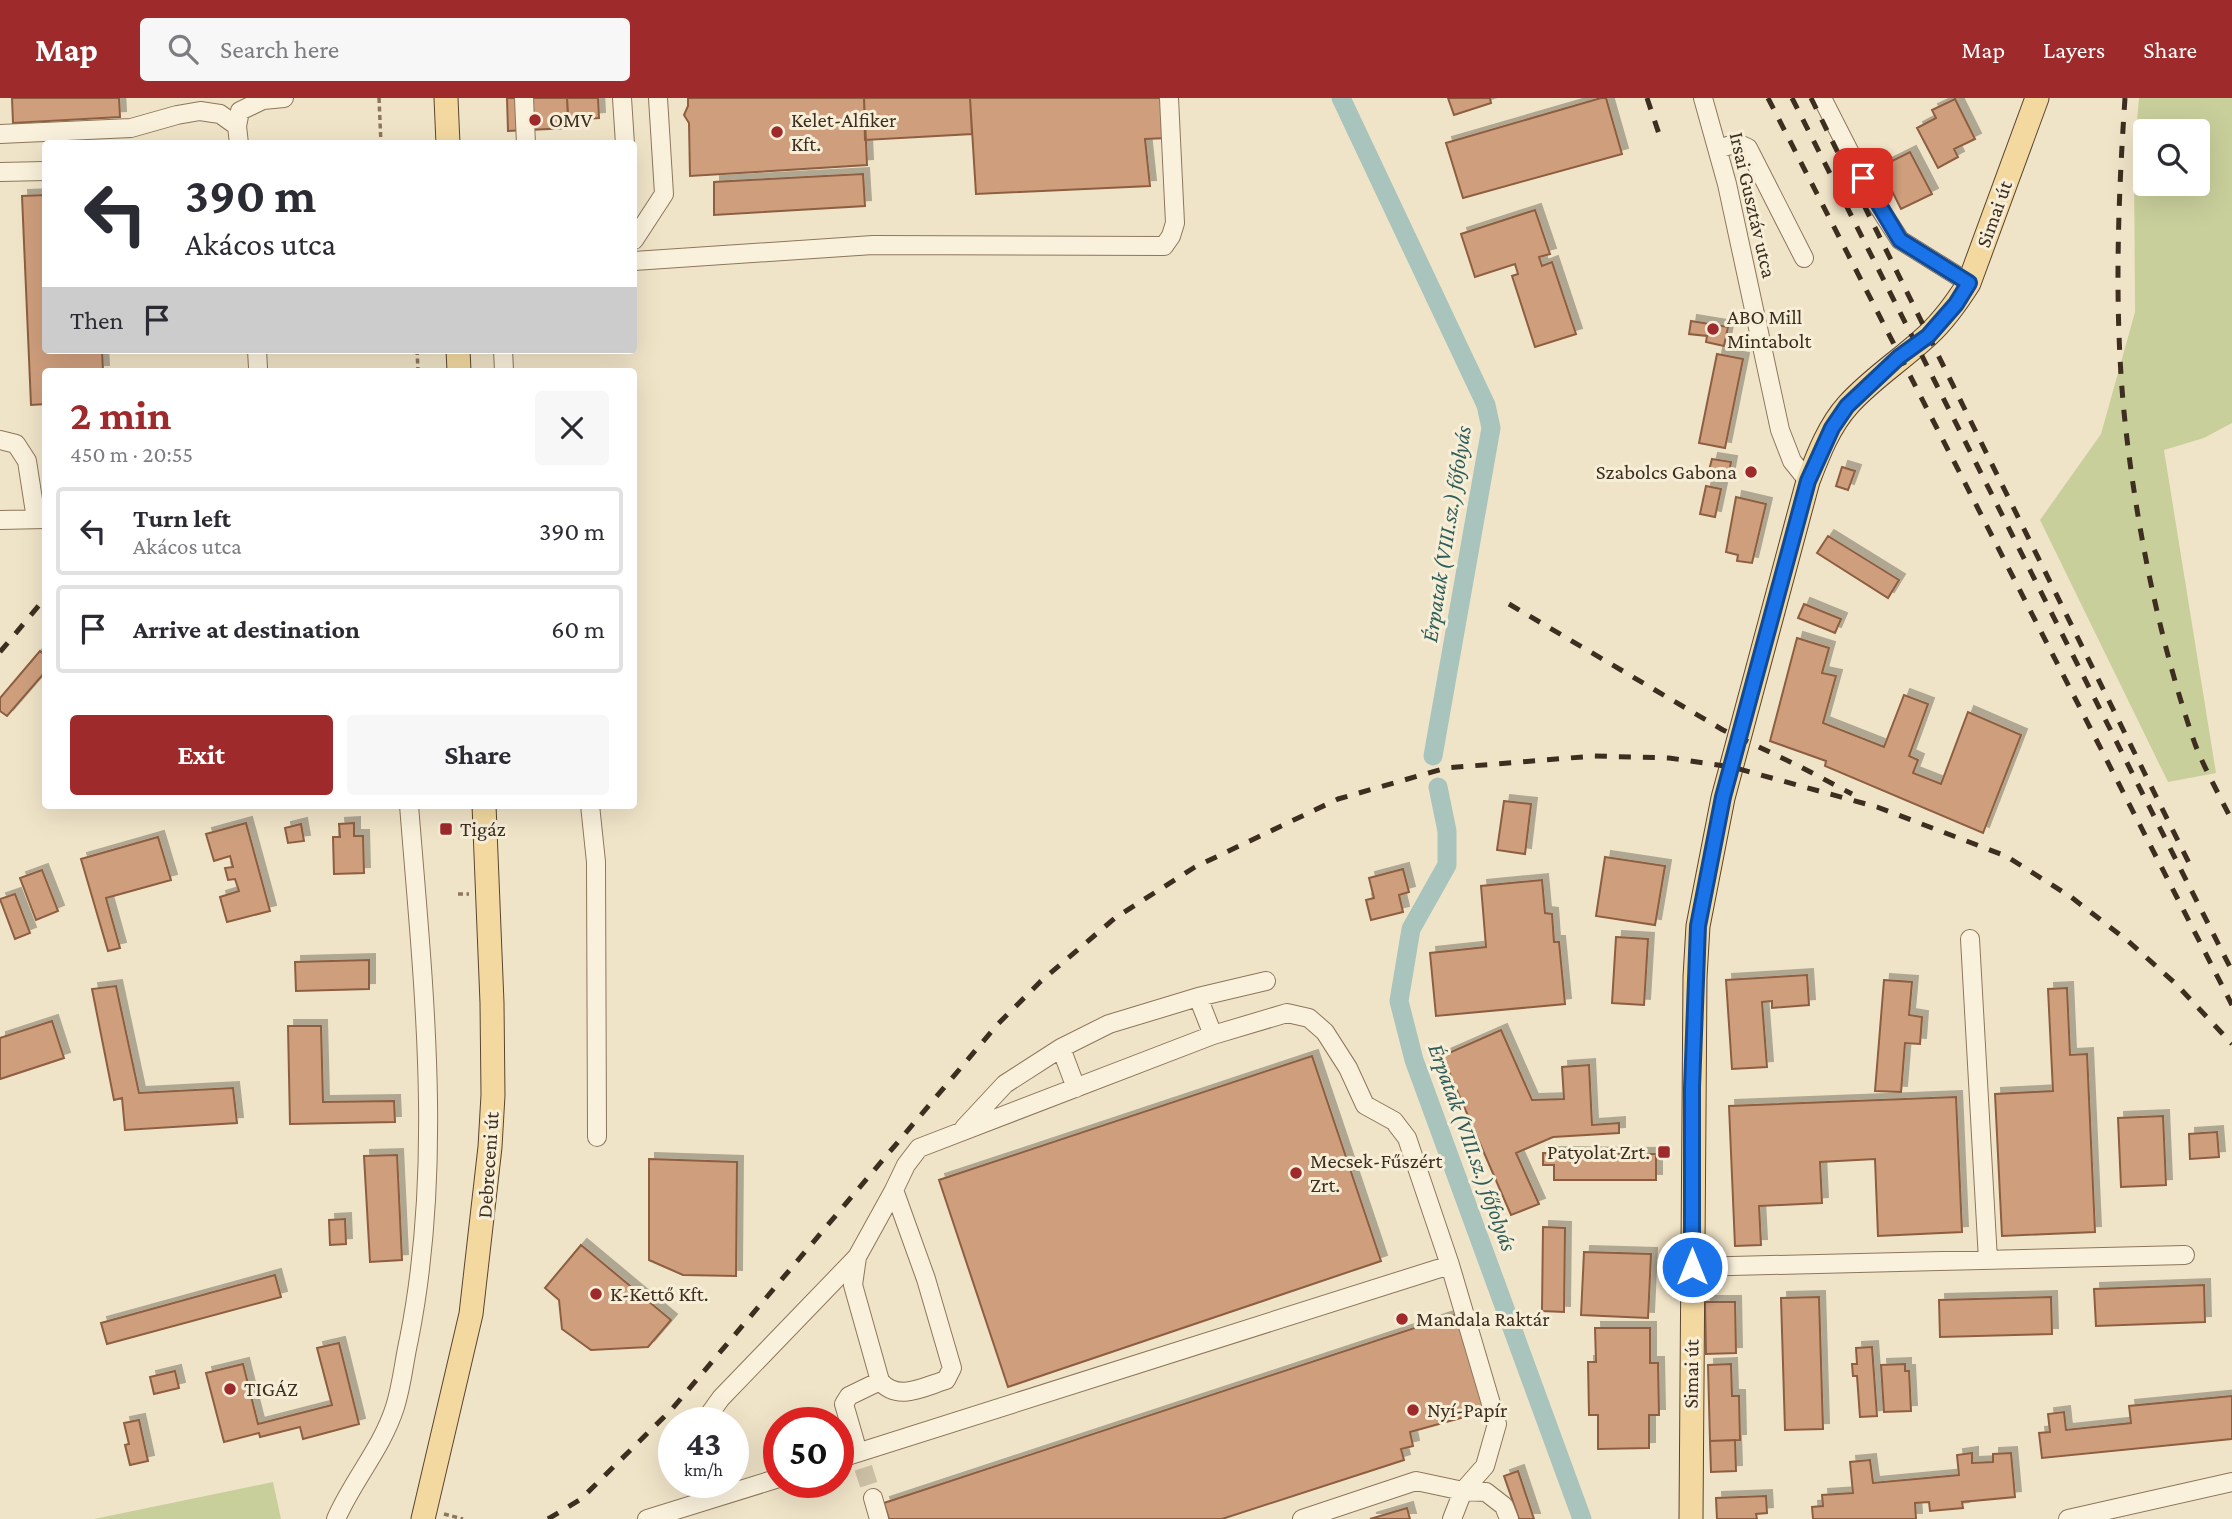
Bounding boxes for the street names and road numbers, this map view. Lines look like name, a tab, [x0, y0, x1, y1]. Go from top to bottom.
street label: Irsai Gusztáv utca	[1725, 130, 1782, 281]
street label: Simai út	[1971, 176, 2018, 251]
street label: Debreceni út	[472, 1110, 504, 1219]
street label: Simai út	[1678, 1338, 1704, 1409]

